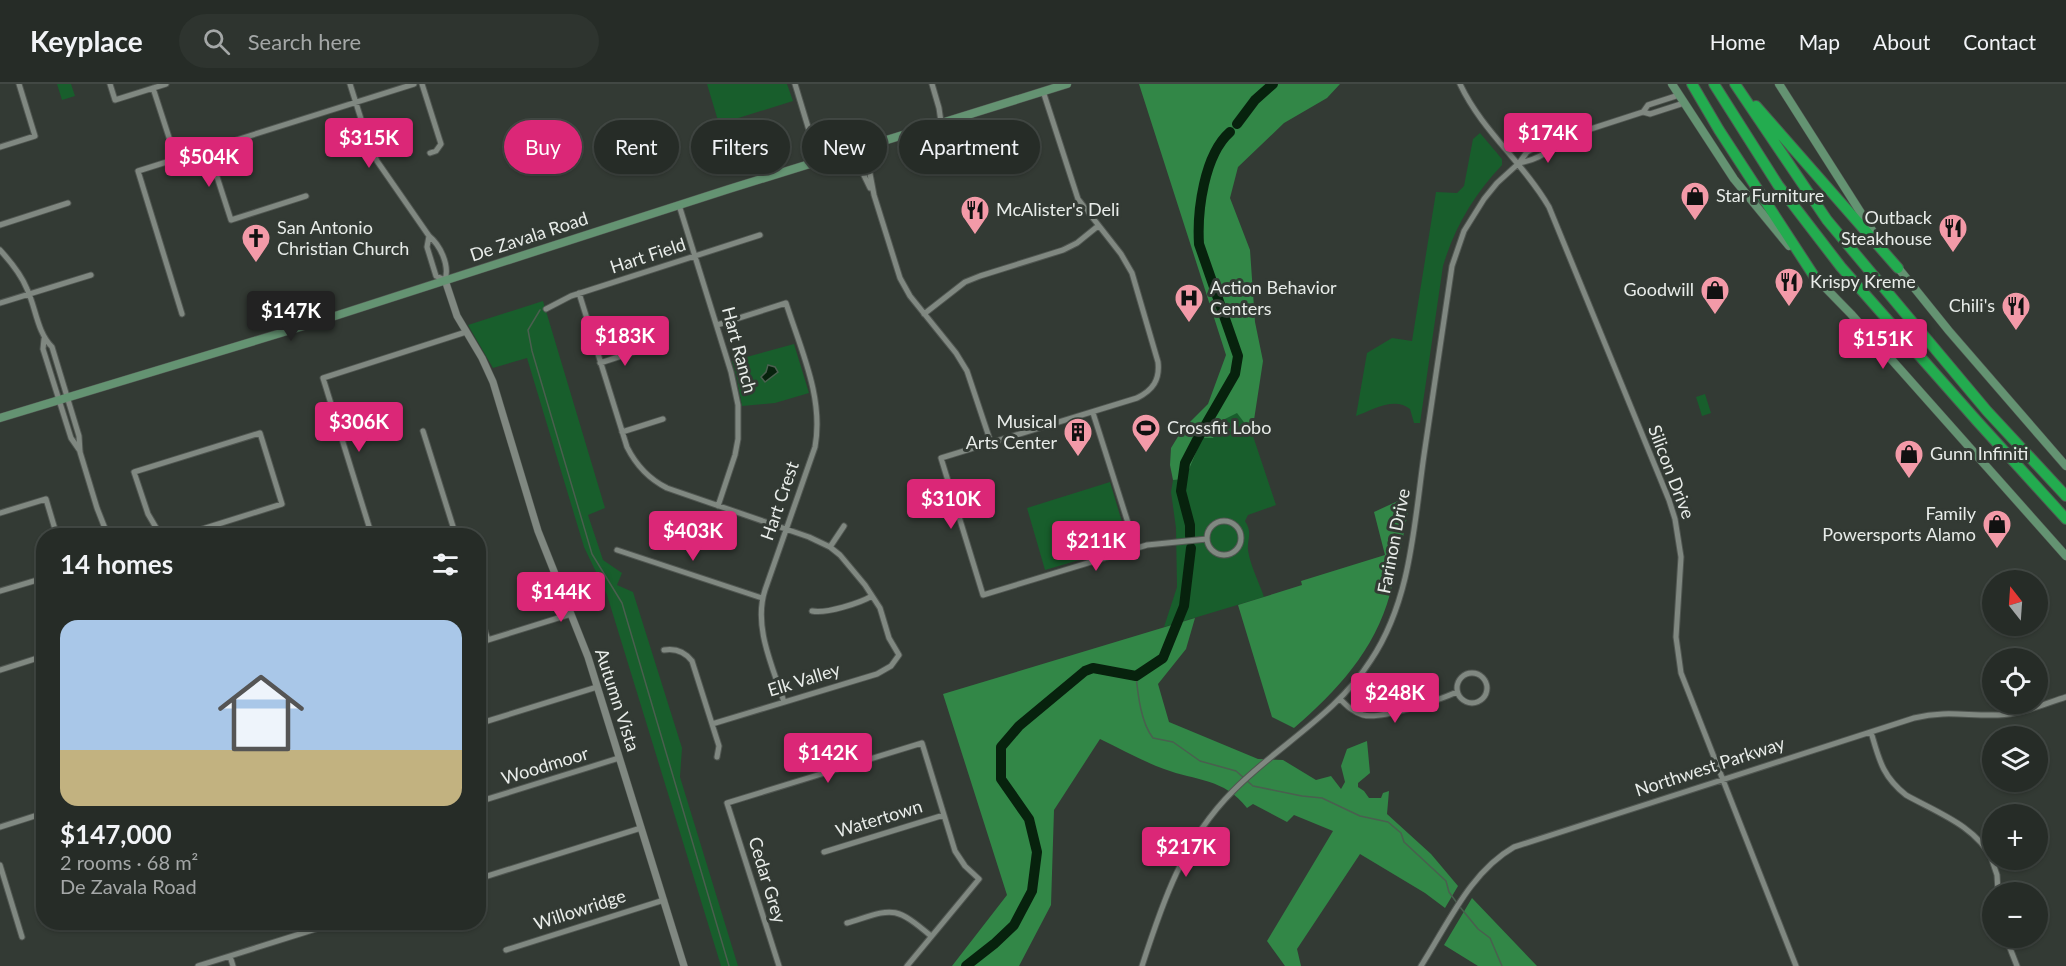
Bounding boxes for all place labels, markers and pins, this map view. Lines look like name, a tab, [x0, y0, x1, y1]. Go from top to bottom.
pin: $174K	[1506, 113, 1590, 164]
pin: $315K	[327, 118, 411, 169]
pin: $504K	[167, 137, 251, 188]
shop icon: Star Furniture	[1679, 180, 1711, 222]
place label: Star Furniture	[1716, 184, 1824, 206]
restaurant icon: McAlister's Deli	[959, 194, 991, 236]
place label: McAlister's Deli	[996, 198, 1120, 220]
place label: Outback Steakhouse	[1841, 206, 1933, 249]
restaurant icon: Outback Steakhouse	[1937, 212, 1969, 254]
place label: San Antonio Christian Church	[277, 216, 409, 259]
church icon: San Antonio Christian Church	[240, 222, 272, 264]
restaurant icon: Krispy Kreme	[1773, 266, 1805, 308]
place label: Krispy Kreme	[1810, 270, 1916, 292]
shop icon: Goodwill	[1699, 274, 1731, 316]
place label: Action Behavior Centers	[1210, 276, 1337, 319]
place label: Goodwill	[1624, 278, 1694, 300]
hospital icon: Action Behavior Centers	[1173, 282, 1205, 324]
restaurant icon: Chili's	[2000, 290, 2032, 332]
pin: $147K	[249, 291, 333, 342]
place label: Chili's	[1949, 294, 1995, 316]
pin: $183K	[583, 316, 667, 367]
pin: $151K	[1841, 319, 1925, 370]
pin: $306K	[317, 402, 401, 453]
place label: Musical Arts Center	[966, 410, 1057, 453]
sports icon: Crossfit Lobo	[1130, 412, 1162, 454]
building icon: Musical Arts Center	[1062, 416, 1094, 458]
place label: Crossfit Lobo	[1167, 416, 1271, 438]
shop icon: Gunn Infiniti	[1893, 438, 1925, 480]
place label: Gunn Infiniti	[1930, 442, 2028, 464]
pin: $310K	[909, 479, 993, 530]
place label: Family Powersports Alamo	[1822, 502, 1977, 545]
shop icon: Family Powersports Alamo	[1981, 508, 2013, 550]
pin: $403K	[651, 511, 735, 562]
pin: $211K	[1054, 521, 1138, 572]
pin: $144K	[519, 572, 603, 623]
pin: $248K	[1353, 673, 1437, 724]
pin: $142K	[786, 733, 870, 784]
pin: $217K	[1144, 827, 1228, 878]

